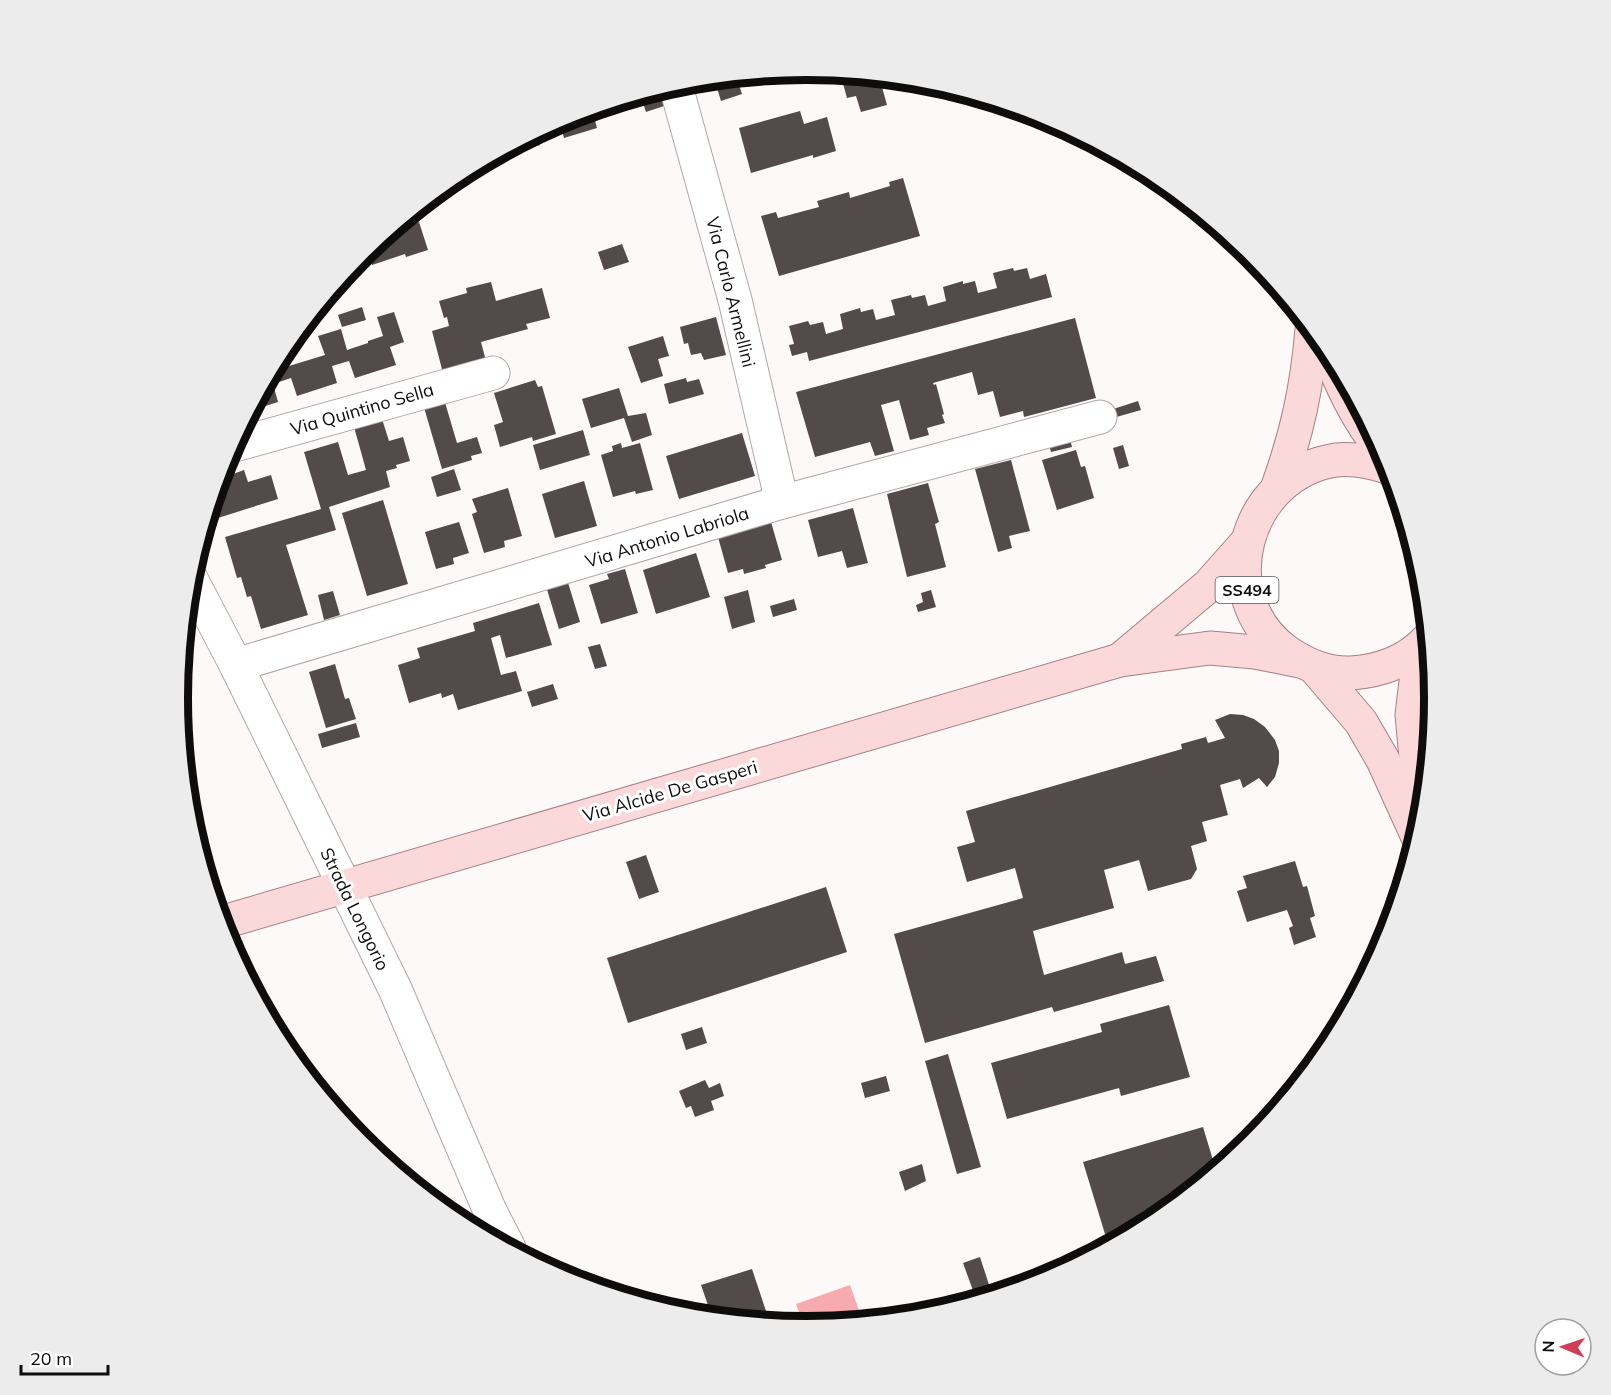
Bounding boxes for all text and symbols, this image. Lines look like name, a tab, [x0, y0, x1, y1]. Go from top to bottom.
street label: Via Carlo Armellini	[701, 215, 761, 369]
street label: Via Quintino Sella	[288, 378, 436, 440]
street label: Via Antonio Labriola	[582, 501, 752, 573]
road number: SS494	[1216, 577, 1278, 603]
street label: Via Alcide De Gasperi	[580, 755, 760, 827]
street label: Strada Longorio	[315, 844, 395, 974]
north arrow	[1533, 1317, 1593, 1377]
scale bar	[21, 1338, 108, 1376]
text: N	[1538, 1340, 1558, 1353]
text: 20 m	[30, 1347, 72, 1370]

